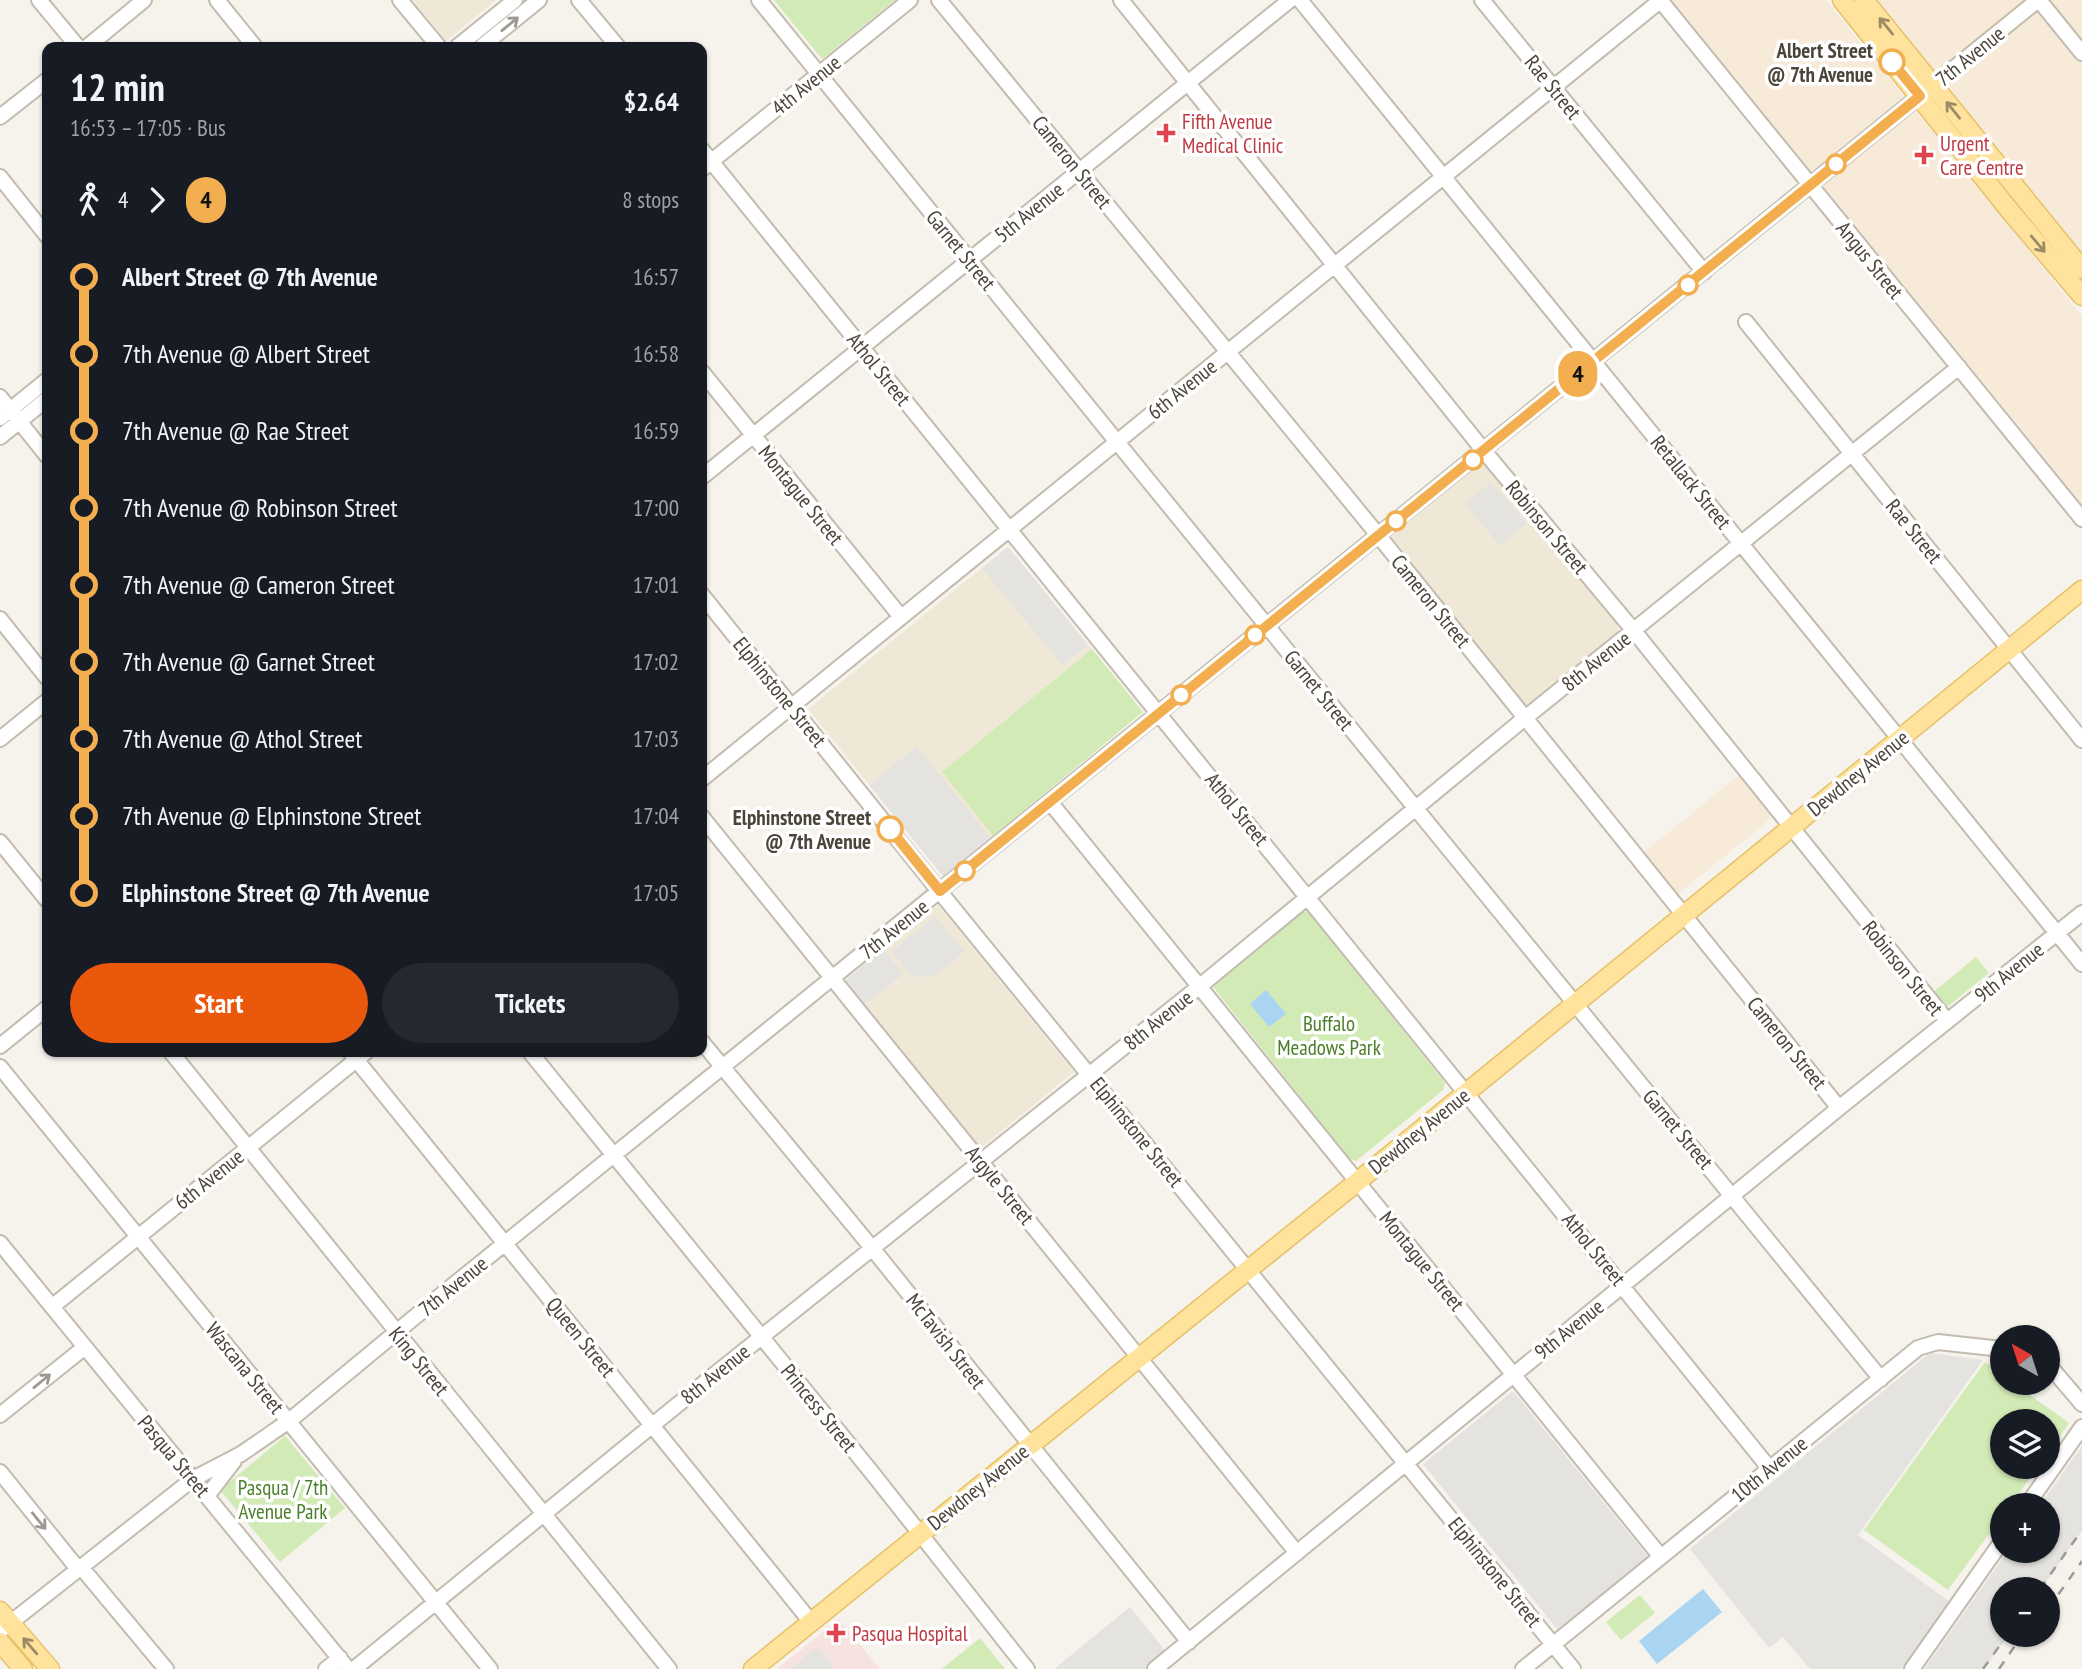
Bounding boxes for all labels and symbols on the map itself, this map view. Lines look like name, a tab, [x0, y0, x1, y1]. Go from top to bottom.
one-way arrow	[501, 16, 519, 31]
one-way arrow	[1878, 18, 1893, 36]
street label: 7th Avenue	[1930, 20, 2010, 92]
place label: Albert Street @ 7th Avenue	[1767, 37, 1873, 88]
street label: 4th Avenue	[766, 49, 846, 121]
street label: Rae Street	[1519, 49, 1587, 125]
marker: Albert Street @ 7th Avenue	[1879, 49, 1905, 75]
one-way arrow	[1945, 101, 1961, 119]
place label: Fifth Avenue Medical Clinic	[1182, 108, 1284, 159]
street label: Cameron Street	[1026, 110, 1118, 214]
marker: Fifth Avenue Medical Clinic	[1156, 123, 1176, 143]
place label: Urgent Care Centre	[1940, 130, 2024, 181]
marker: Urgent Care Centre	[1914, 145, 1934, 165]
unlabelled marker	[1826, 154, 1846, 174]
street label: 5th Avenue	[989, 176, 1069, 248]
street label: Garnet Street	[920, 204, 1002, 296]
street label: Angus Street	[1830, 216, 1910, 305]
one-way arrow	[2030, 235, 2046, 253]
unlabelled marker	[1678, 275, 1698, 295]
street label: Athol Street	[841, 327, 917, 411]
line badge: 4	[1555, 351, 1601, 397]
street label: 6th Avenue	[1142, 353, 1222, 425]
street label: Retallack Street	[1645, 429, 1737, 535]
street label: Montague Street	[753, 440, 850, 551]
unlabelled marker	[1463, 450, 1483, 470]
street label: Robinson Street	[1500, 474, 1594, 580]
street label: Rae Street	[1880, 493, 1948, 569]
unlabelled marker	[1386, 511, 1406, 531]
street label: Cameron Street	[1385, 549, 1477, 653]
unlabelled marker	[1245, 625, 1265, 645]
street label: 8th Avenue	[1556, 625, 1636, 697]
street label: Elphinstone Street	[727, 632, 833, 753]
street label: Garnet Street	[1278, 644, 1360, 736]
unlabelled marker	[1171, 685, 1191, 705]
street label: Dewdney Avenue	[1802, 724, 1914, 822]
street label: Athol Street	[1199, 767, 1275, 851]
place label: Elphinstone Street @ 7th Avenue	[733, 804, 871, 855]
marker: Elphinstone Street @ 7th Avenue	[877, 816, 903, 842]
unlabelled marker	[955, 861, 975, 881]
street label: 7th Avenue	[854, 893, 934, 965]
street label: Robinson Street	[1856, 915, 1950, 1021]
street label: 9th Avenue	[1969, 936, 2049, 1008]
street label: 8th Avenue	[1118, 984, 1198, 1056]
street label: Cameron Street	[1741, 991, 1833, 1095]
park label: Buffalo Meadows Park	[1277, 1010, 1381, 1061]
street label: Elphinstone Street	[1084, 1072, 1190, 1193]
street label: Dewdney Avenue	[1363, 1082, 1475, 1180]
street label: Garnet Street	[1637, 1084, 1719, 1175]
street label: Argyle Street	[960, 1140, 1040, 1230]
street label: 6th Avenue	[169, 1143, 249, 1215]
street label: Montague Street	[1374, 1206, 1471, 1317]
street label: Athol Street	[1556, 1207, 1632, 1291]
street label: 7th Avenue	[413, 1250, 493, 1322]
street label: McTavish Street	[900, 1288, 992, 1394]
street label: Queen Street	[541, 1292, 622, 1383]
street label: 9th Avenue	[1529, 1293, 1609, 1365]
street label: Wascana Street	[200, 1317, 290, 1420]
street label: King Street	[383, 1321, 455, 1401]
north arrow	[1990, 1325, 2060, 1395]
street label: 8th Avenue	[675, 1338, 755, 1410]
street label: Princess Street	[775, 1358, 863, 1458]
one-way arrow	[33, 1373, 51, 1389]
street label: Pasqua Street	[132, 1409, 216, 1503]
street label: 10th Avenue	[1725, 1430, 1813, 1508]
street label: Dewdney Avenue	[922, 1438, 1034, 1536]
park label: Pasqua / 7th Avenue Park	[238, 1474, 328, 1525]
one-way arrow	[32, 1511, 47, 1529]
street label: Elphinstone Street	[1442, 1512, 1548, 1633]
place label: Pasqua Hospital	[852, 1620, 968, 1647]
marker: Pasqua Hospital	[826, 1623, 846, 1643]
one-way arrow	[22, 1637, 38, 1655]

